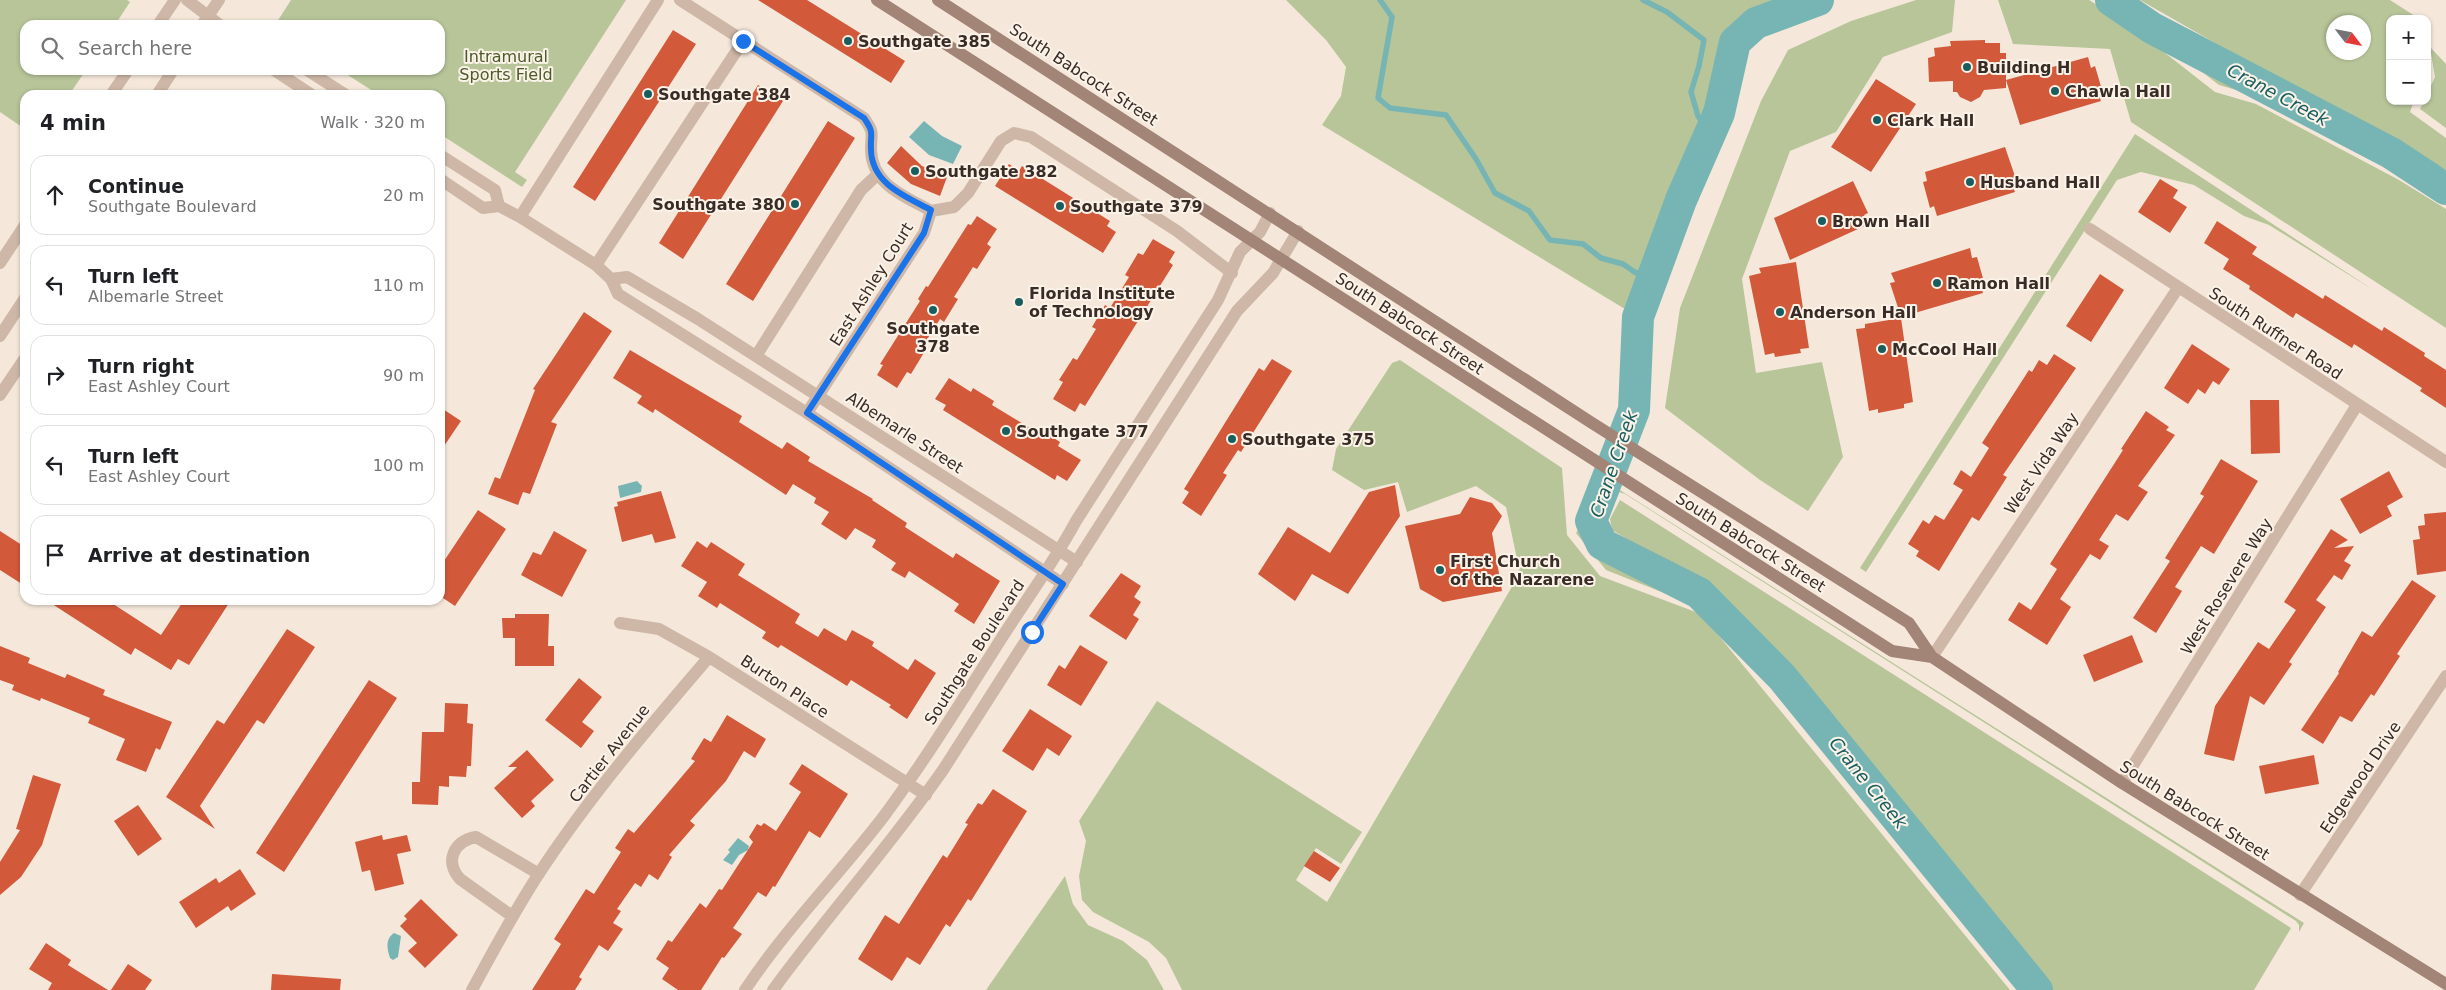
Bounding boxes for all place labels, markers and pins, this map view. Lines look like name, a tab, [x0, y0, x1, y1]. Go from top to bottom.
place label: Southgate 385	[858, 32, 991, 51]
marker: Southgate 385	[842, 35, 854, 47]
place label: Building H	[1977, 58, 2070, 77]
marker: Building H	[1961, 61, 1973, 73]
place label: Chawla Hall	[2065, 82, 2171, 101]
place label: Southgate 384	[658, 85, 791, 104]
marker: Chawla Hall	[2049, 85, 2061, 97]
marker: Southgate 384	[642, 88, 654, 100]
place label: Clark Hall	[1887, 111, 1974, 130]
marker: Clark Hall	[1871, 114, 1883, 126]
place label: Southgate 382	[925, 162, 1058, 181]
marker: Southgate 382	[909, 165, 921, 177]
place label: Husband Hall	[1980, 173, 2100, 192]
marker: Husband Hall	[1964, 176, 1976, 188]
place label: Southgate 380	[652, 195, 785, 214]
place label: Southgate 379	[1070, 197, 1203, 216]
marker: Southgate 380	[789, 198, 801, 210]
marker: Southgate 379	[1054, 200, 1066, 212]
place label: Brown Hall	[1832, 212, 1930, 231]
marker: Brown Hall	[1816, 215, 1828, 227]
place label: Ramon Hall	[1947, 274, 2050, 293]
marker: Ramon Hall	[1931, 277, 1943, 289]
place label: Florida Institute of Technology	[1029, 284, 1175, 321]
marker: Florida Institute of Technology	[1013, 296, 1025, 308]
place label: Anderson Hall	[1790, 303, 1917, 322]
marker: Southgate 378	[927, 304, 939, 316]
marker: Anderson Hall	[1774, 306, 1786, 318]
place label: Southgate 378	[886, 319, 980, 356]
place label: McCool Hall	[1892, 340, 1997, 359]
marker: McCool Hall	[1876, 343, 1888, 355]
place label: Southgate 377	[1016, 422, 1149, 441]
marker: Southgate 377	[1000, 425, 1012, 437]
place label: Southgate 375	[1242, 430, 1375, 449]
marker: Southgate 375	[1226, 433, 1238, 445]
place label: First Church of the Nazarene	[1450, 552, 1594, 589]
marker: First Church of the Nazarene	[1434, 564, 1446, 576]

